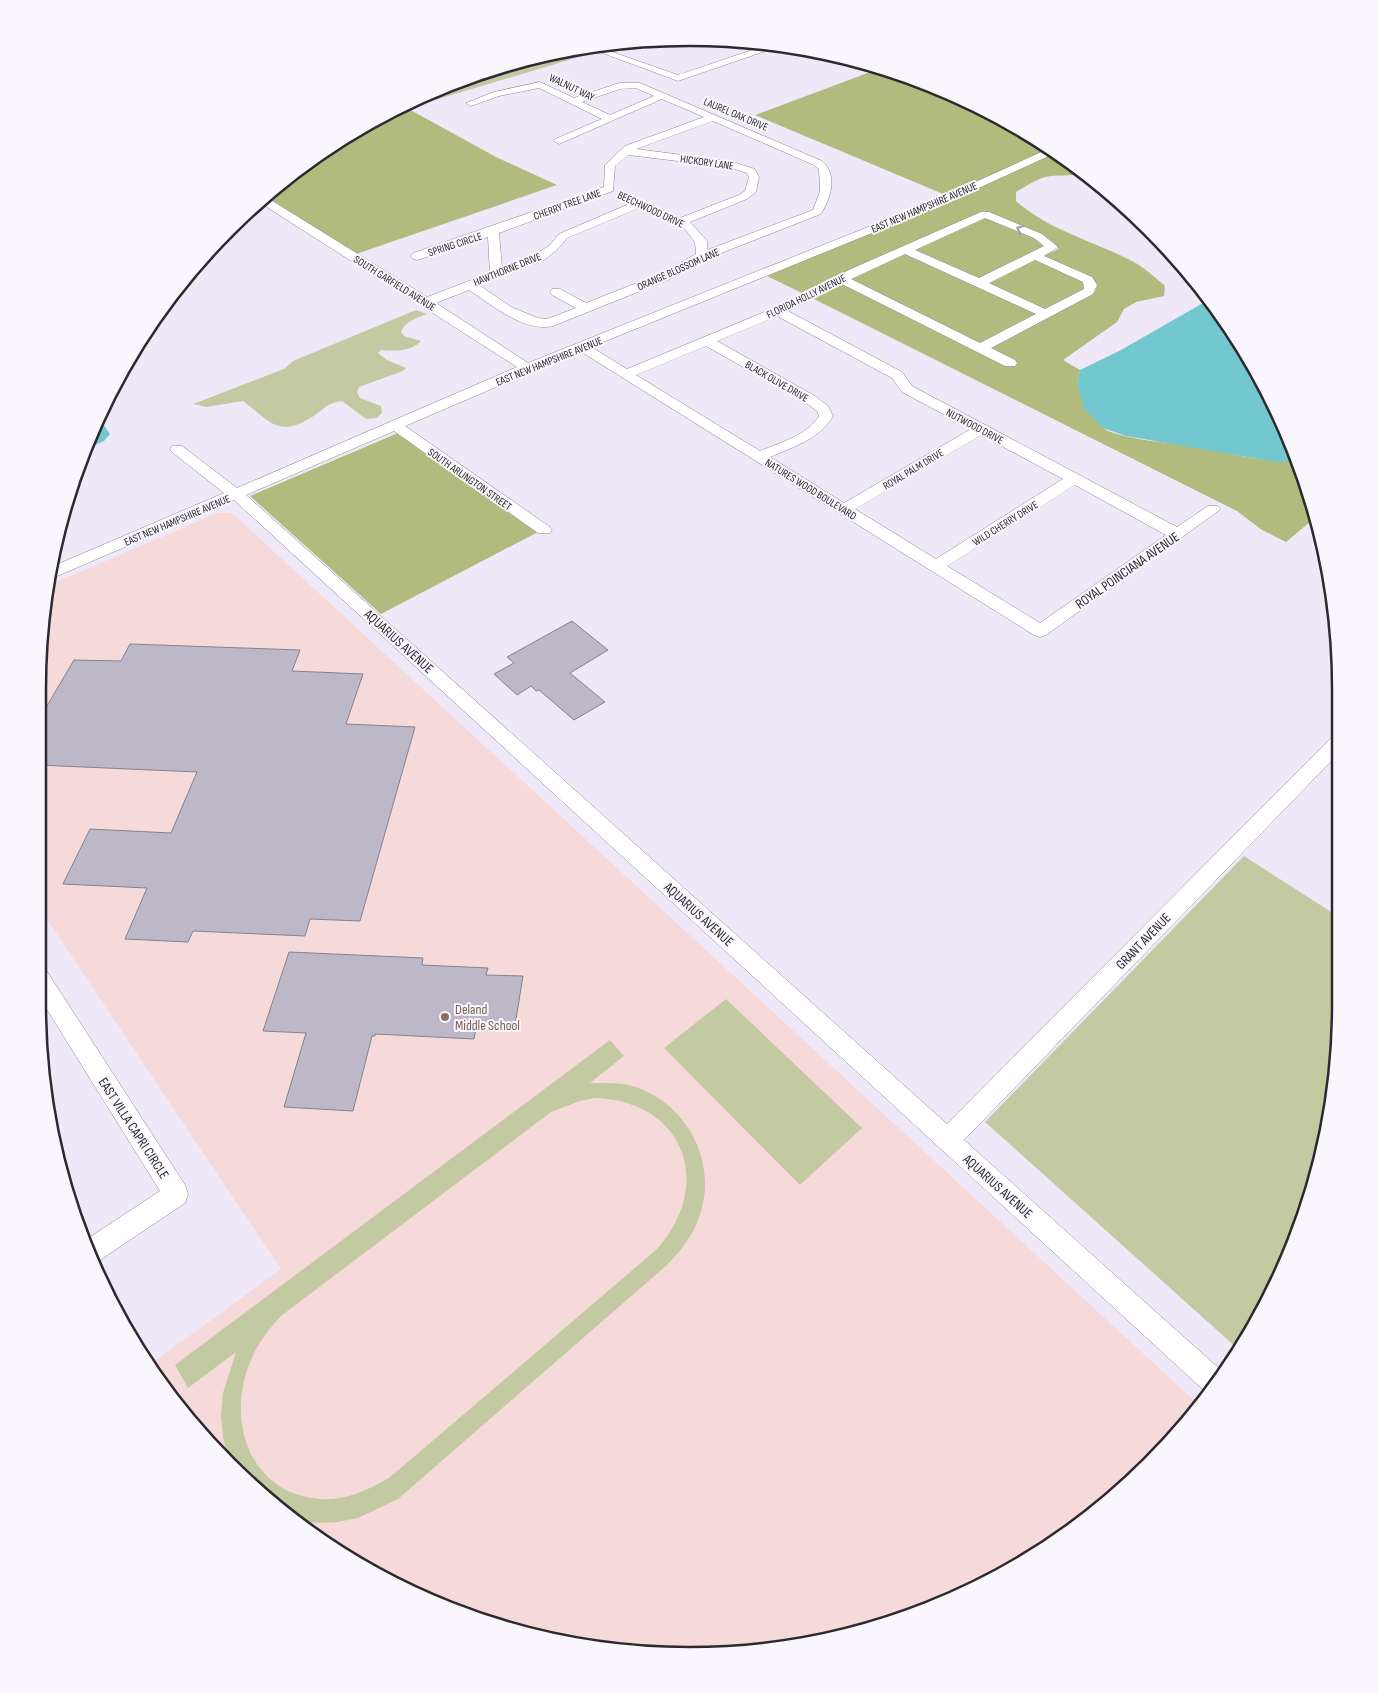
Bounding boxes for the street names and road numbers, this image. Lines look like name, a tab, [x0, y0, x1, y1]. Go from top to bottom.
street label: WALNUT WAY	[547, 71, 597, 104]
street label: LAUREL OAK DRIVE	[702, 95, 770, 134]
street label: HICKORY LANE	[679, 152, 734, 173]
street label: EAST NEW HAMPSHIRE AVENUE	[869, 179, 979, 236]
street label: CHERRY TREE LANE	[531, 186, 603, 223]
street label: BEECHWOOD DRIVE	[615, 188, 686, 231]
street label: SPRING CIRCLE	[427, 230, 484, 259]
street label: ORANGE BLOSSOM LANE	[635, 245, 721, 293]
street label: HAWTHORNE DRIVE	[471, 250, 543, 289]
street label: SOUTH GARFIELD AVENUE	[351, 253, 438, 314]
street label: FLORIDA HOLLY AVENUE	[764, 272, 848, 321]
street label: EAST NEW HAMPSHIRE AVENUE	[494, 334, 604, 389]
street label: BLACK OLIVE DRIVE	[743, 358, 811, 405]
street label: NUTWOOD DRIVE	[944, 406, 1006, 447]
street label: SOUTH ARLINGTON STREET	[425, 446, 515, 513]
street label: ROYAL PALM DRIVE	[881, 446, 946, 493]
street label: NATURES WOOD BOULEVARD	[763, 456, 859, 523]
street label: EAST NEW HAMPSHIRE AVENUE	[122, 492, 232, 549]
street label: WILD CHERRY DRIVE	[970, 498, 1040, 549]
street label: ROYAL POINCIANA AVENUE	[1072, 528, 1183, 613]
street label: AQUARIUS AVENUE	[360, 605, 437, 677]
street label: AQUARIUS AVENUE	[660, 878, 737, 950]
street label: GRANT AVENUE	[1112, 909, 1175, 973]
street label: EAST VILLA CAPRI CIRCLE	[95, 1074, 173, 1182]
street label: AQUARIUS AVENUE	[959, 1150, 1036, 1222]

